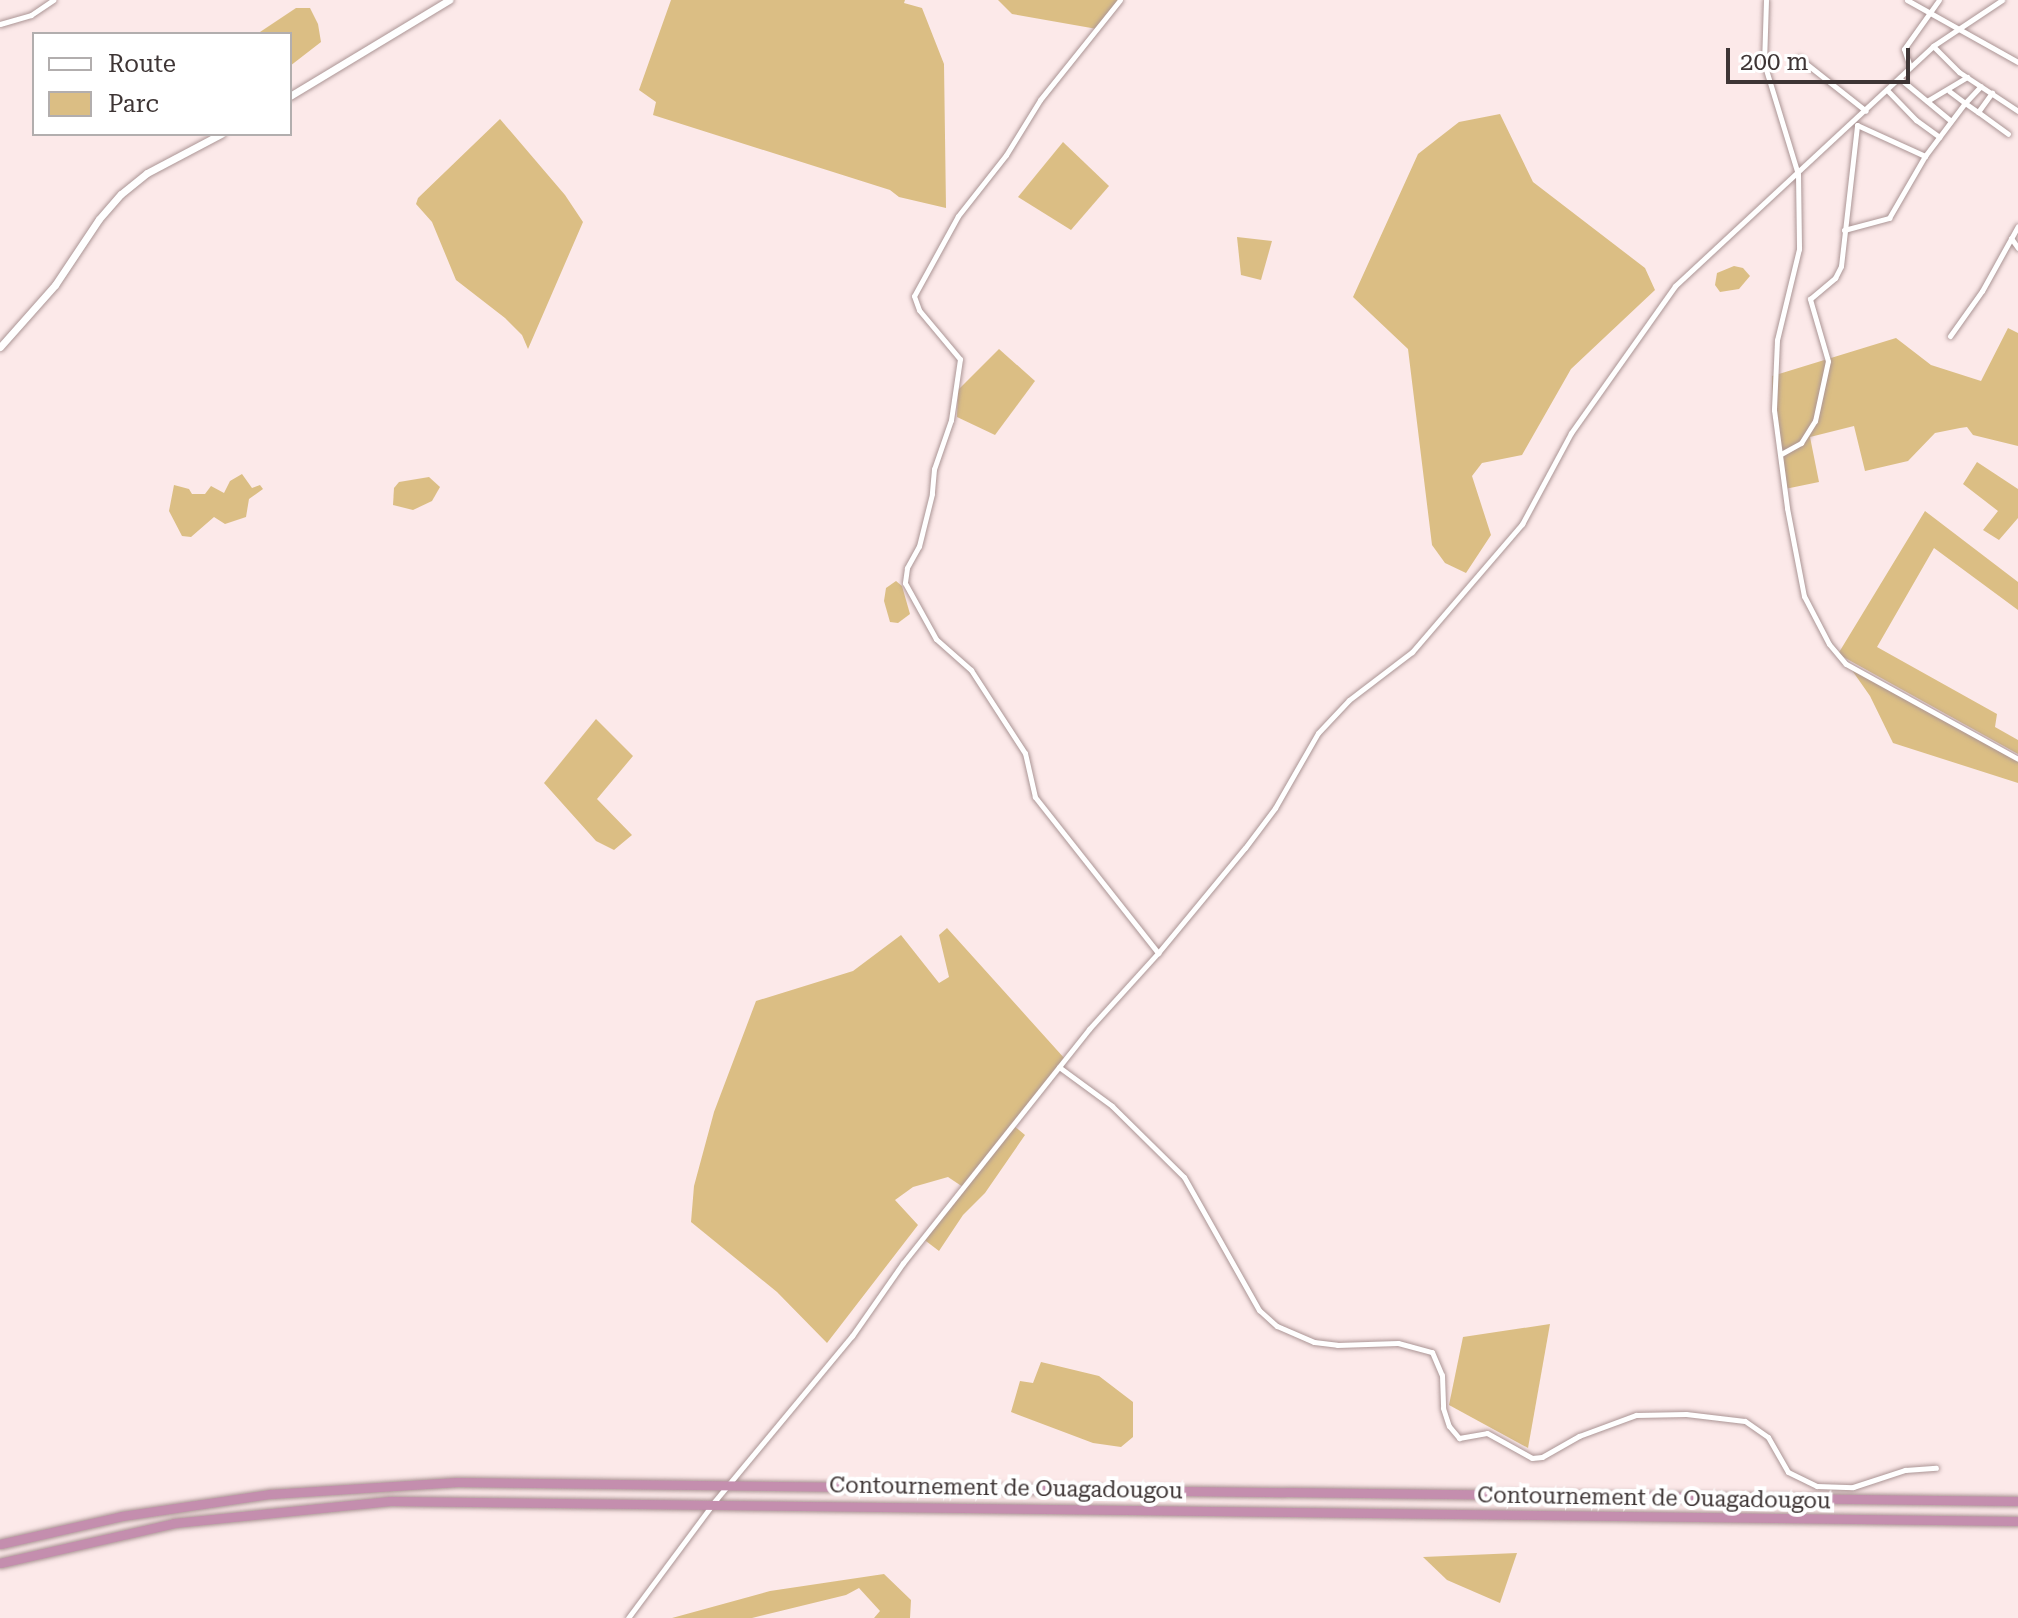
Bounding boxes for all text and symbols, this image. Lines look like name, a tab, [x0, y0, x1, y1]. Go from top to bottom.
legend	[32, 32, 292, 136]
scale bar	[1730, 32, 1914, 82]
text: 200 m	[1740, 48, 1808, 76]
text: Route	[108, 50, 176, 78]
text: Parc	[108, 90, 159, 118]
street label: Contournement de Ouagadougou	[829, 1472, 1183, 1504]
street label: Contournement de Ouagadougou	[1477, 1482, 1831, 1514]

